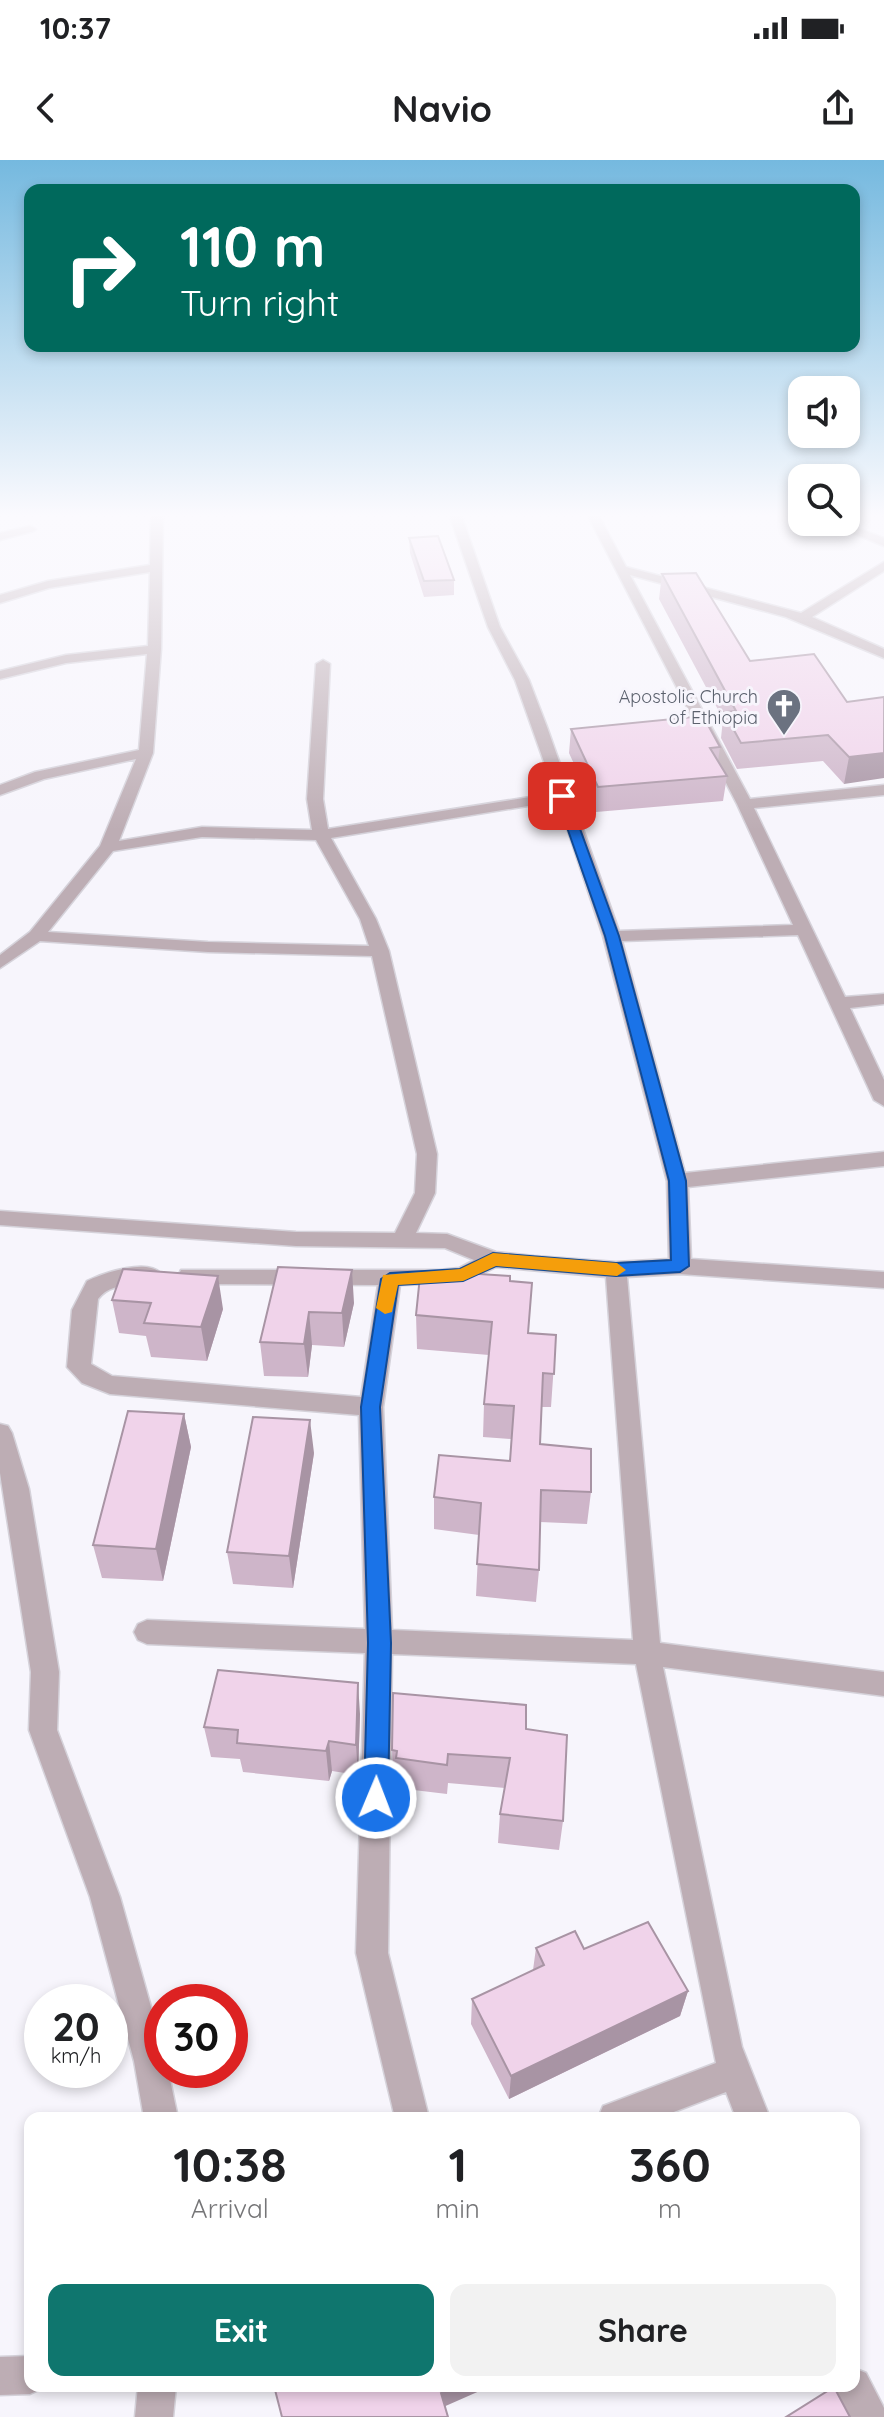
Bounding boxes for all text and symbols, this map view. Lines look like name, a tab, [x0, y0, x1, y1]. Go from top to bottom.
text: 10:37	[40, 9, 111, 47]
icon: back	[24, 86, 68, 130]
text: Navio	[392, 86, 492, 131]
icon: share	[816, 86, 860, 130]
text: 110 m	[180, 211, 325, 281]
icon: right	[48, 216, 152, 320]
text: Turn right	[180, 280, 339, 325]
map controls	[788, 376, 860, 536]
button: sound	[788, 376, 860, 448]
button: search	[788, 464, 860, 536]
place label: Apostolic Church of Ethiopia	[619, 685, 758, 729]
church icon: Apostolic Church of Ethiopia	[765, 687, 803, 737]
pin	[528, 762, 596, 830]
icon: arrive	[540, 774, 584, 818]
position arrow	[334, 1756, 418, 1840]
speed limit sign: 30	[144, 1984, 248, 2088]
text: 20	[52, 2001, 100, 2051]
text: km/h	[51, 2043, 101, 2068]
text: 10:38	[173, 2134, 286, 2194]
text: 1	[448, 2134, 467, 2194]
text: 360	[629, 2134, 711, 2194]
text: Arrival	[191, 2192, 269, 2225]
text: min	[436, 2192, 480, 2225]
text: m	[658, 2192, 682, 2225]
button: Exit	[48, 2284, 434, 2376]
button: Share	[450, 2284, 836, 2376]

